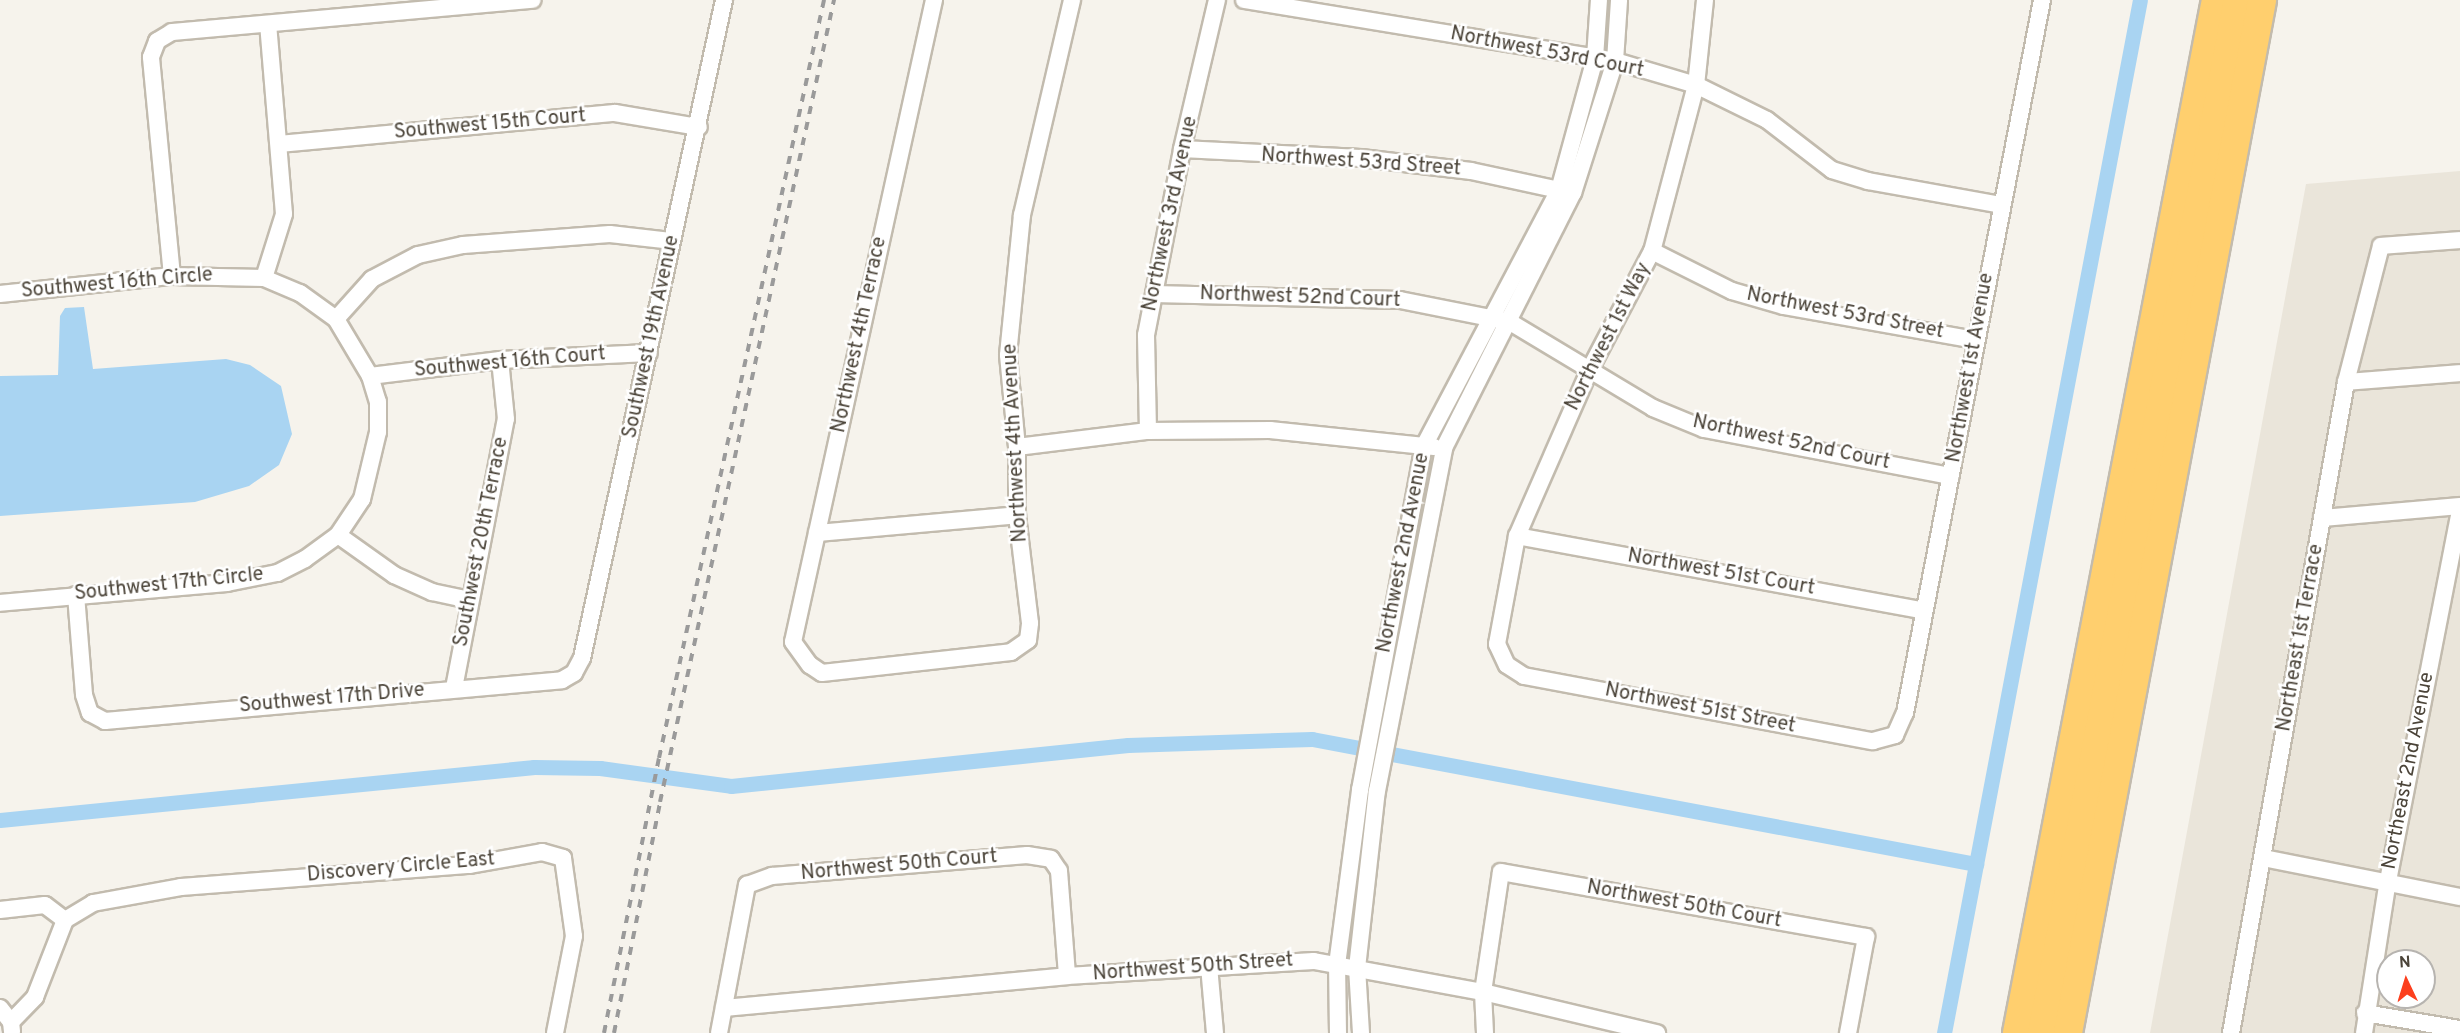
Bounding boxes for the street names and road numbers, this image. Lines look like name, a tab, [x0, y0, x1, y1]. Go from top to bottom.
street label: Northwest 53rd Court	[1448, 22, 1646, 84]
street label: Southwest 15th Court	[393, 105, 587, 145]
street label: Northwest 3rd Avenue	[1138, 114, 1204, 314]
street label: Northwest 53rd Street	[1260, 144, 1462, 182]
street label: Southwest 19th Avenue	[619, 233, 685, 441]
street label: Northwest 4th Terrace	[827, 234, 893, 436]
street label: Northwest 1st Way	[1561, 259, 1657, 415]
street label: Southwest 16th Circle	[20, 264, 214, 304]
street label: Northwest 1st Avenue	[1942, 271, 2000, 465]
street label: Northwest 52nd Court	[1199, 283, 1401, 313]
street label: Northwest 53rd Street	[1744, 283, 1946, 345]
street label: Northwest 4th Avenue	[999, 342, 1033, 544]
street label: Southwest 16th Court	[413, 343, 607, 383]
street label: Northwest 52nd Court	[1690, 410, 1892, 476]
street label: Southwest 20th Terrace	[450, 435, 514, 649]
street label: Northwest 2nd Avenue	[1373, 450, 1435, 656]
street label: Northeast 1st Terrace	[2273, 542, 2329, 734]
street label: Northwest 51st Court	[1625, 545, 1817, 601]
street label: Southwest 17th Circle	[73, 563, 265, 607]
street label: Northeast 2nd Avenue	[2378, 670, 2440, 872]
street label: Southwest 17th Drive	[238, 679, 426, 719]
street label: Northwest 51st Street	[1603, 679, 1797, 739]
street label: Northwest 50th Court	[800, 845, 998, 887]
street label: Discovery Circle East	[306, 848, 496, 888]
street label: Northwest 50th Court	[1585, 876, 1783, 934]
street label: Northwest 50th Street	[1092, 949, 1294, 987]

